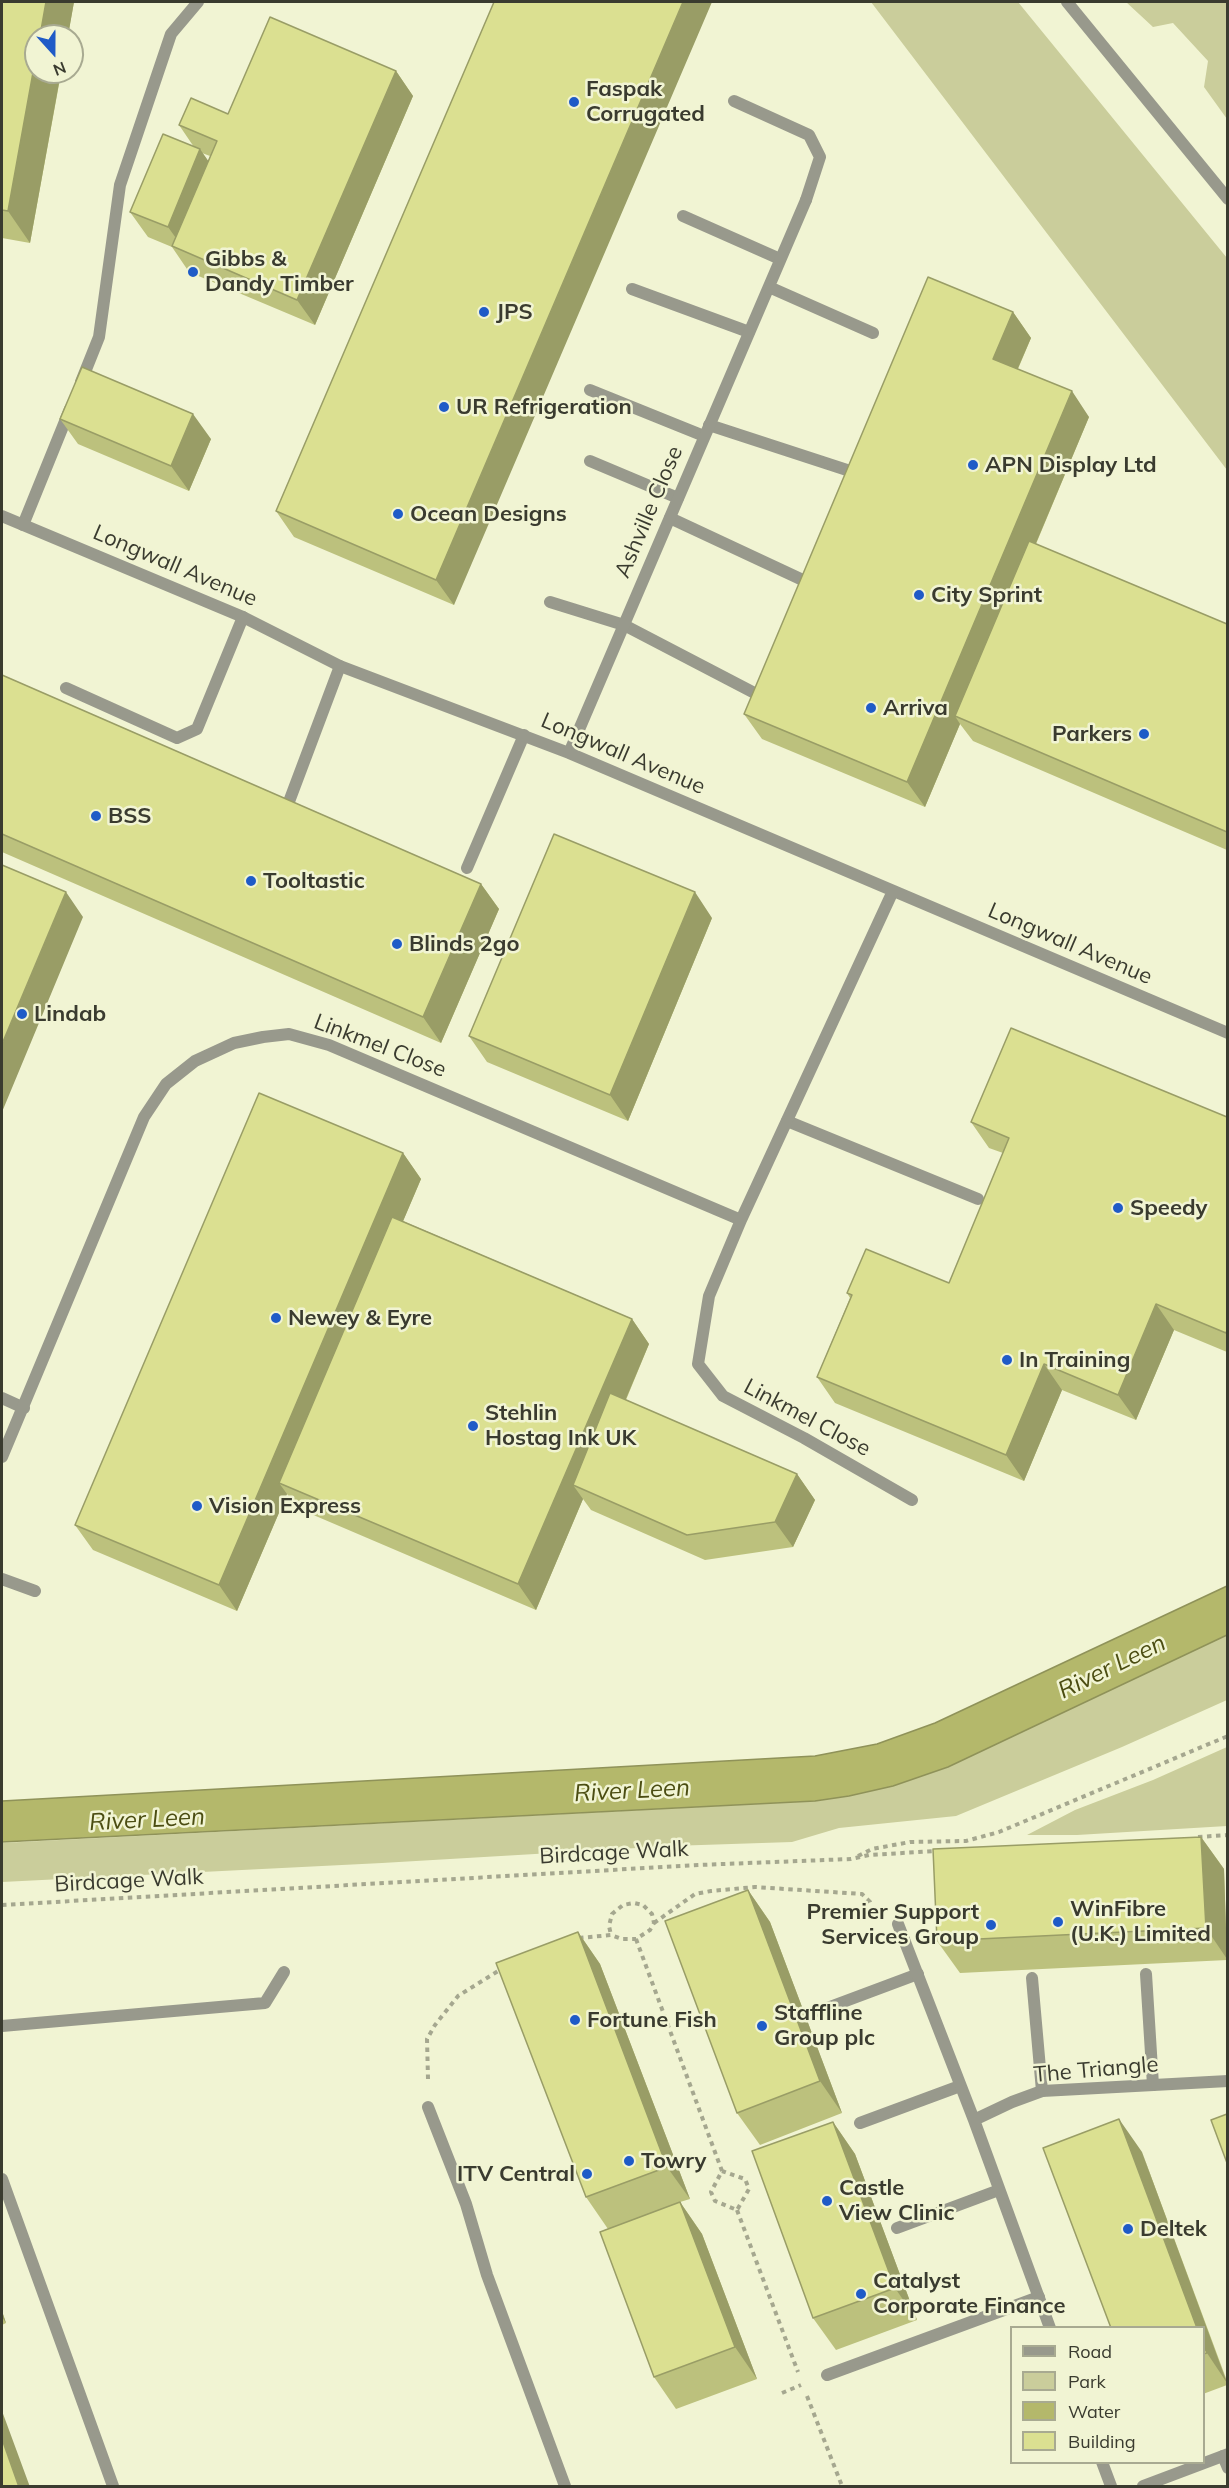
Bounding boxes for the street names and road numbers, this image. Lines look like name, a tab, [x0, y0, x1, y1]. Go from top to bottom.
street label: Ashville Close	[609, 442, 689, 582]
street label: Longwall Avenue	[89, 520, 261, 612]
street label: Longwall Avenue	[537, 708, 709, 800]
street label: Longwall Avenue	[984, 898, 1156, 990]
street label: Linkmel Close	[310, 1009, 450, 1083]
street label: Linkmel Close	[739, 1374, 875, 1462]
street label: Birdcage Walk	[539, 1836, 689, 1870]
street label: Birdcage Walk	[54, 1864, 204, 1898]
street label: The Triangle	[1032, 2051, 1160, 2089]

